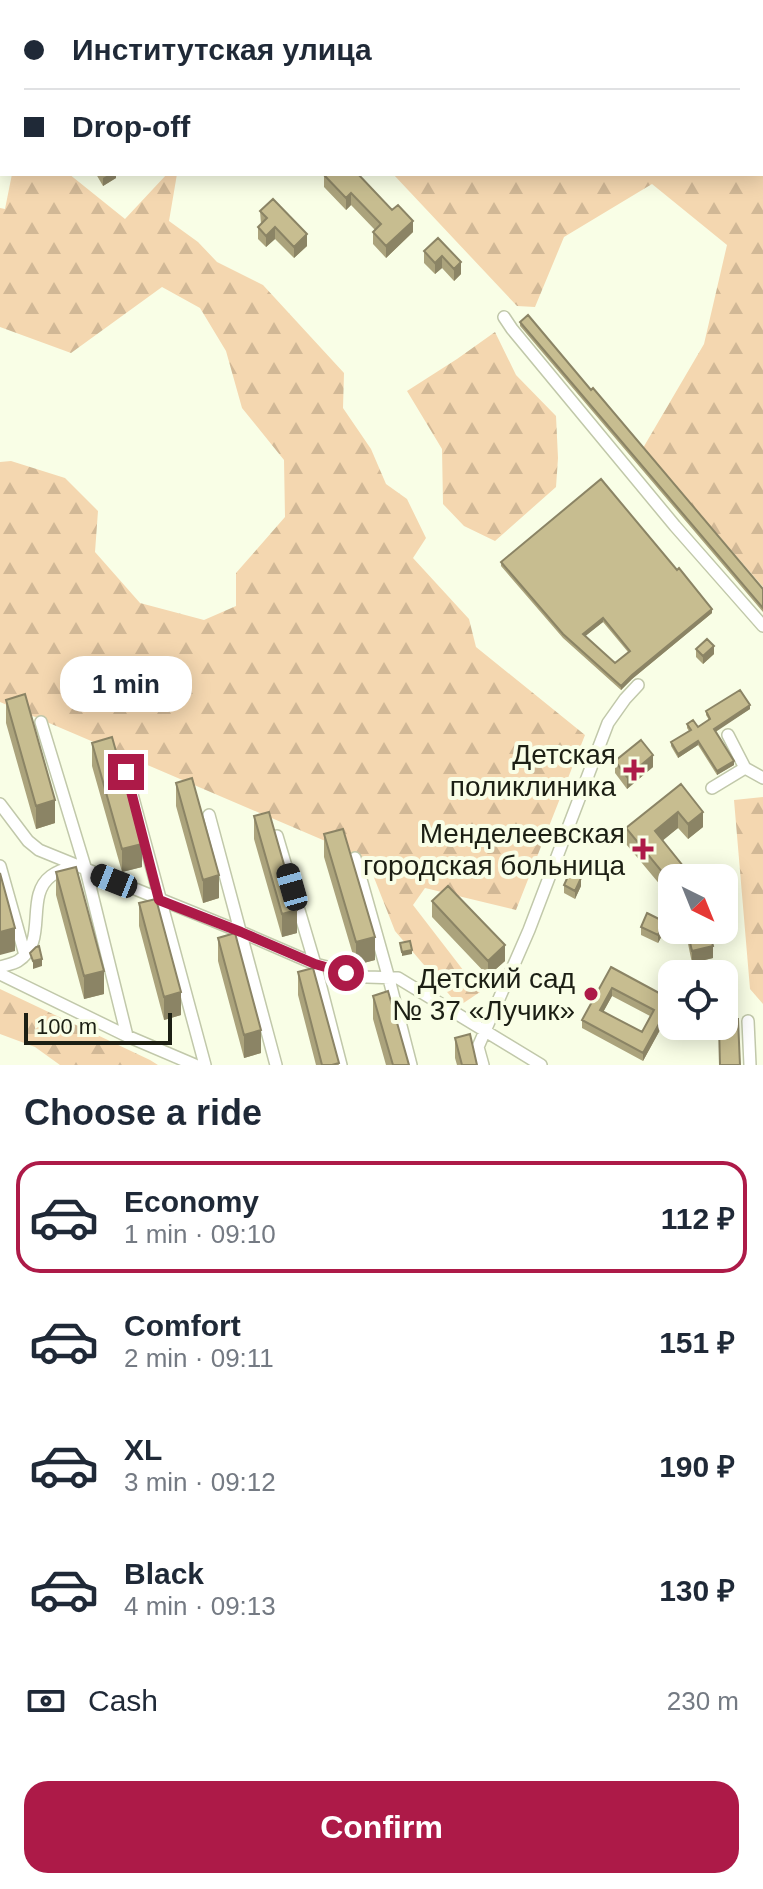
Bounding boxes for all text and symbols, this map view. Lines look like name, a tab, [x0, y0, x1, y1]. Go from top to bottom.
text: Институтская улица	[72, 33, 372, 66]
text: Drop-off	[72, 110, 190, 143]
callout: 1 min	[60, 656, 192, 712]
text: 1 min	[92, 669, 160, 699]
place label: Детская поликлиника	[450, 739, 616, 802]
route end	[108, 754, 144, 790]
marker: Детская поликлиника	[623, 759, 645, 781]
place label: Менделеевская городская больница	[363, 818, 625, 881]
marker: Менделеевская городская больница	[632, 838, 654, 860]
car	[87, 861, 141, 901]
car	[274, 861, 310, 913]
north arrow	[658, 864, 738, 944]
map controls	[658, 864, 738, 1040]
route start	[328, 955, 364, 991]
button: locate	[658, 960, 738, 1040]
place label: Детский сад № 37 «Лучик»	[392, 963, 575, 1026]
marker: Детский сад № 37 «Лучик»	[582, 985, 600, 1003]
scale bar	[24, 1009, 172, 1045]
text: 100 m	[36, 1014, 97, 1039]
text: Choose a ride	[24, 1092, 262, 1133]
icon: car	[28, 1181, 100, 1253]
text: Economy	[124, 1185, 259, 1218]
text: 112 ₽	[661, 1202, 735, 1235]
text: 1 min · 09:10	[124, 1219, 276, 1249]
icon: car	[28, 1305, 100, 1377]
text: Comfort	[124, 1309, 241, 1342]
text: 151 ₽	[659, 1326, 735, 1359]
text: 2 min · 09:11	[124, 1343, 274, 1373]
icon: car	[28, 1429, 100, 1501]
text: XL	[124, 1433, 162, 1466]
text: 190 ₽	[659, 1450, 735, 1483]
text: 3 min · 09:12	[124, 1467, 276, 1497]
icon: car	[28, 1553, 100, 1625]
text: Black	[124, 1557, 204, 1590]
text: 130 ₽	[659, 1574, 735, 1607]
text: 4 min · 09:13	[124, 1591, 276, 1621]
icon: cash	[24, 1679, 68, 1723]
text: Cash	[88, 1684, 158, 1717]
text: 230 m	[667, 1686, 739, 1716]
button: Confirm	[24, 1781, 739, 1873]

